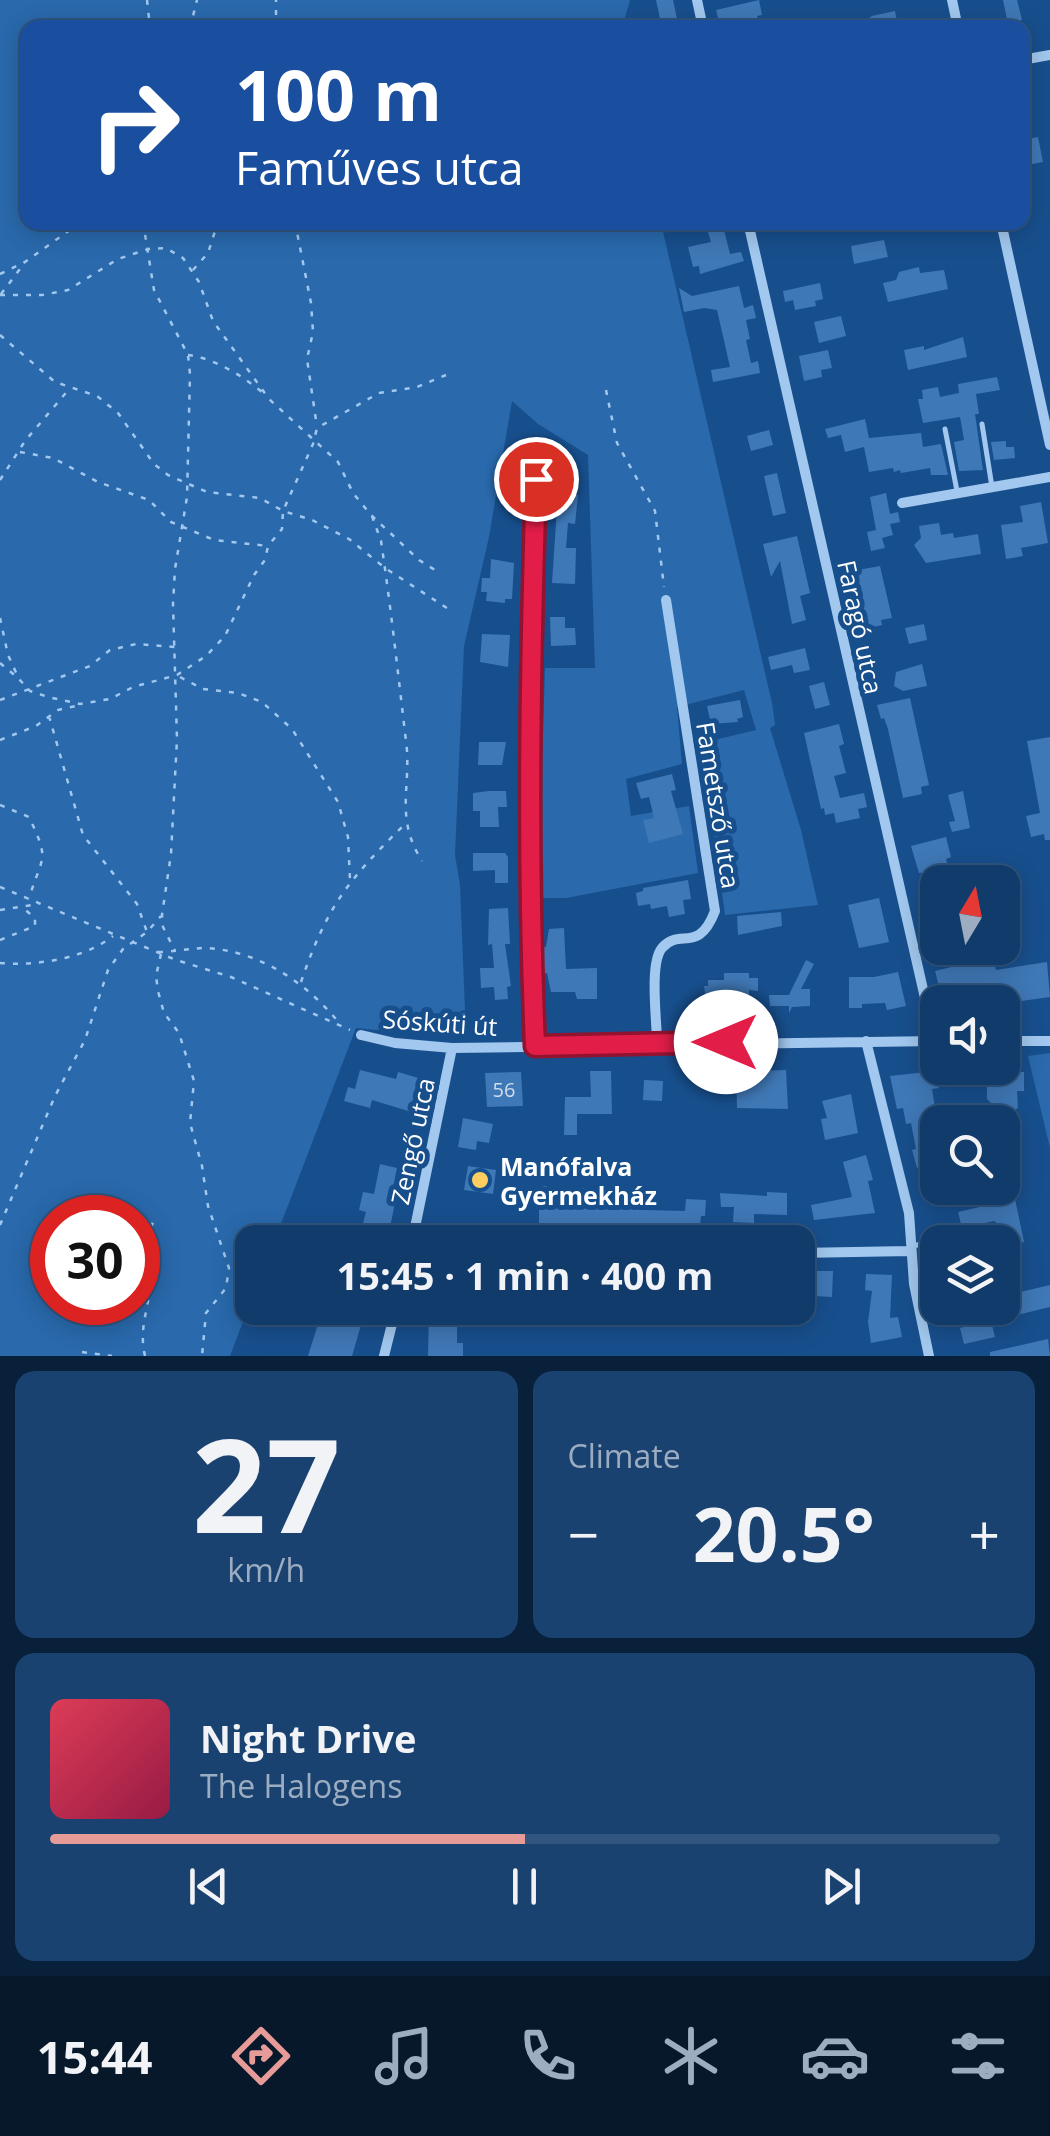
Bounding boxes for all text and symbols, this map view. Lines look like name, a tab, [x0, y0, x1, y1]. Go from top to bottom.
text: 100 m	[235, 46, 442, 142]
icon: right	[70, 60, 200, 190]
text: Faműves utca	[235, 137, 524, 198]
pin	[494, 437, 579, 522]
icon: arrive	[509, 452, 564, 507]
street label: Faragó utca	[830, 557, 892, 697]
street label: Fametsző utca	[689, 719, 749, 891]
north arrow	[920, 865, 1020, 965]
map controls	[920, 865, 1020, 1325]
button: sound	[920, 985, 1020, 1085]
position arrow	[674, 990, 778, 1094]
street label: Sóskúti út	[381, 1001, 499, 1043]
street label: Zengő utca	[382, 1074, 442, 1208]
house number: 56	[493, 1076, 515, 1103]
button: search	[920, 1105, 1020, 1205]
place label: Manófalva Gyermekház	[500, 1149, 657, 1212]
marker: Manófalva Gyermekház	[469, 1169, 491, 1191]
speed limit sign: 30	[30, 1195, 160, 1325]
button: layers	[920, 1225, 1020, 1325]
text: 15:45 · 1 min · 400 m	[337, 1249, 713, 1301]
text: 27	[192, 1394, 341, 1571]
text: Climate	[568, 1434, 681, 1477]
text: 20.5°	[693, 1482, 875, 1584]
text: −	[568, 1496, 599, 1571]
text: +	[969, 1496, 1000, 1571]
text: km/h	[227, 1548, 305, 1591]
text: Night Drive	[200, 1712, 416, 1764]
text: The Halogens	[200, 1764, 402, 1807]
icon: previous	[181, 1859, 236, 1914]
icon: pause	[497, 1859, 552, 1914]
icon: next	[814, 1859, 869, 1914]
icon: directions	[226, 2021, 296, 2091]
icon: music	[369, 2021, 439, 2091]
icon: phone	[513, 2021, 583, 2091]
icon: climate	[656, 2021, 726, 2091]
icon: car	[800, 2021, 870, 2091]
icon: filters	[943, 2021, 1013, 2091]
text: 15:44	[37, 2026, 152, 2087]

